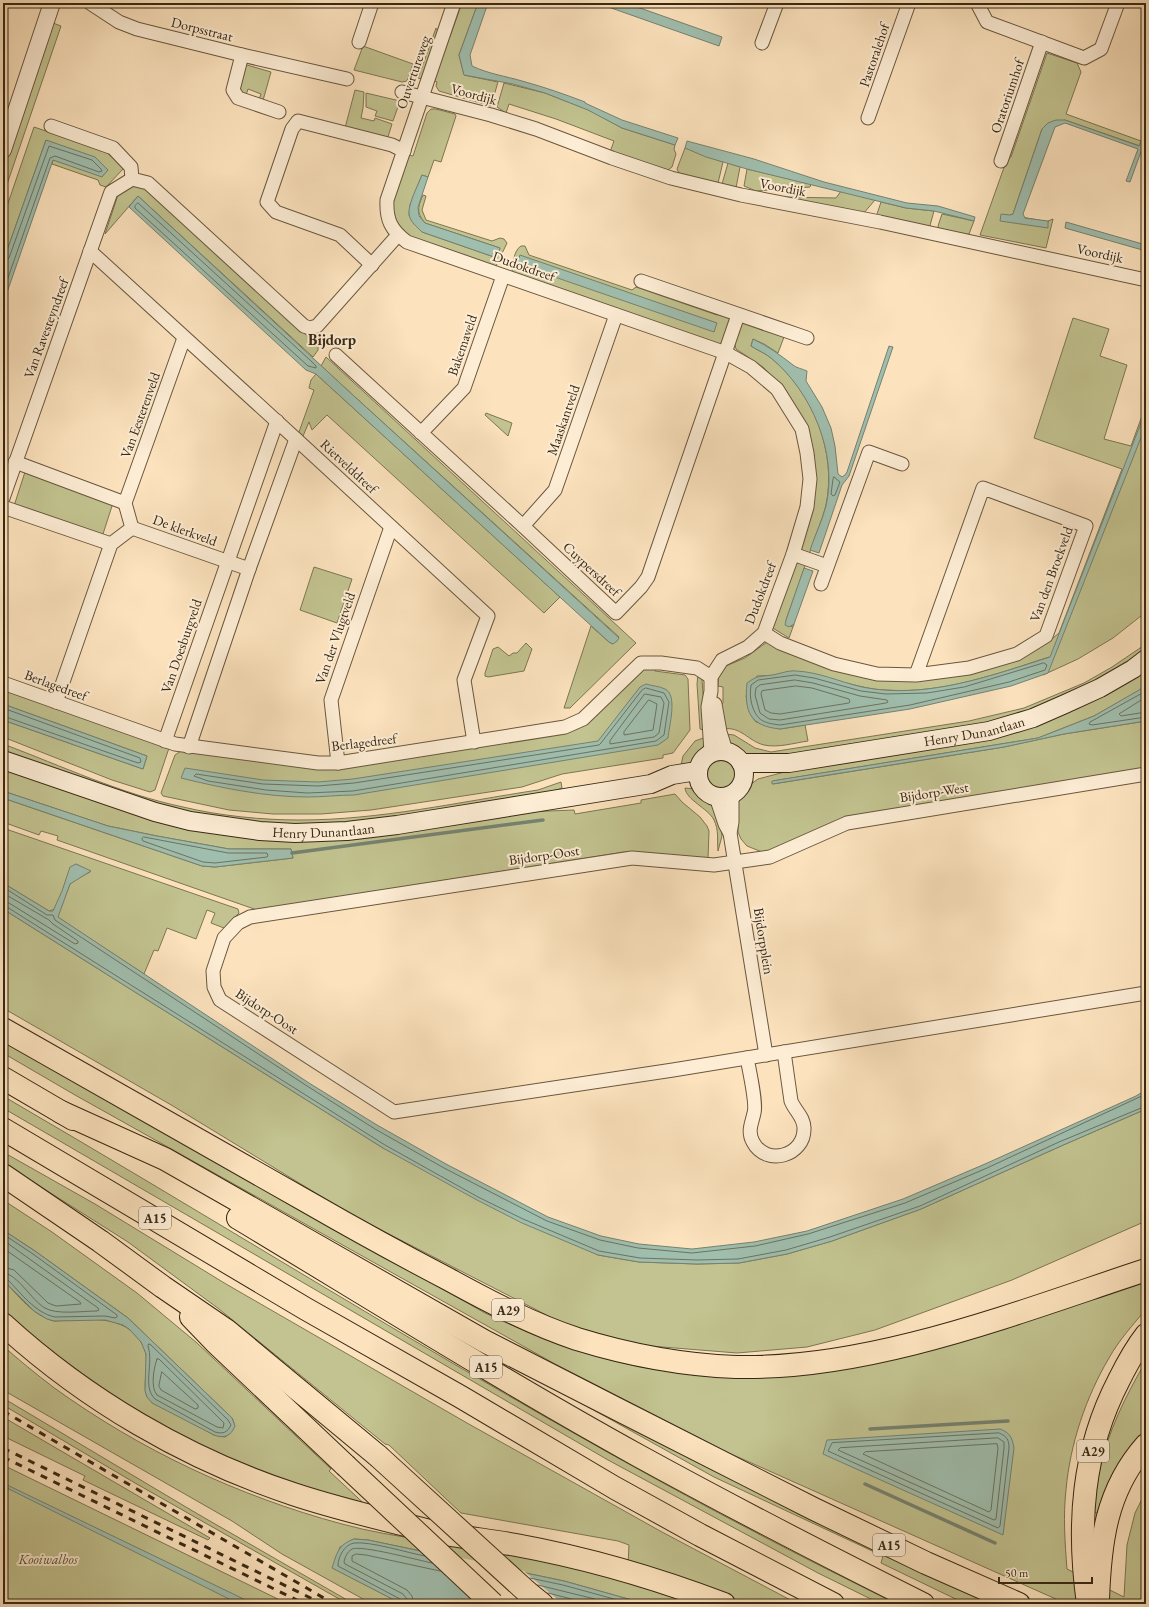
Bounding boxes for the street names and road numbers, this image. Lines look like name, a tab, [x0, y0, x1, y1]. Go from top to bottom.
street label: Dorpsstraat	[169, 13, 235, 46]
street label: Pastoralehof	[855, 19, 894, 89]
street label: Ouvertureweg	[392, 32, 434, 111]
street label: Oratoriumhof	[986, 55, 1029, 135]
street label: Voordijk	[449, 79, 499, 109]
street label: Voordijk	[758, 174, 808, 200]
street label: Voordijk	[1075, 239, 1125, 267]
street label: Dudokdreef	[490, 247, 559, 286]
street label: Van Ravesteyndreef	[20, 274, 73, 381]
street label: Bakemaveld	[443, 311, 481, 378]
street label: Van Eesterenveld	[116, 369, 164, 460]
street label: Maaskantveld	[543, 381, 584, 458]
street label: Rietvelddreef	[317, 435, 383, 498]
street label: De klerkveld	[150, 510, 220, 550]
street label: Van den Broekveld	[1025, 523, 1077, 624]
street label: Cuypersdreef	[559, 538, 626, 601]
street label: Dudokdreef	[740, 558, 781, 627]
street label: Van der Vlugtveld	[311, 589, 359, 686]
street label: Van Doesburgveld	[156, 596, 206, 695]
street label: Berlagedreef	[22, 665, 91, 705]
street label: Henry Dunantlaan	[923, 712, 1027, 750]
street label: Berlagedreef	[330, 729, 399, 755]
street label: Bijdorp-West	[898, 778, 970, 806]
street label: Henry Dunantlaan	[272, 819, 376, 842]
street label: Bijdorp-Oost	[508, 841, 581, 869]
street label: Bijdorpplein	[750, 906, 778, 976]
street label: Bijdorp-Oost	[232, 984, 302, 1038]
road number: A15	[139, 1207, 171, 1229]
road number: A29	[492, 1299, 524, 1321]
road number: A15	[470, 1356, 502, 1378]
road number: A29	[1077, 1440, 1109, 1462]
road number: A15	[873, 1534, 905, 1556]

